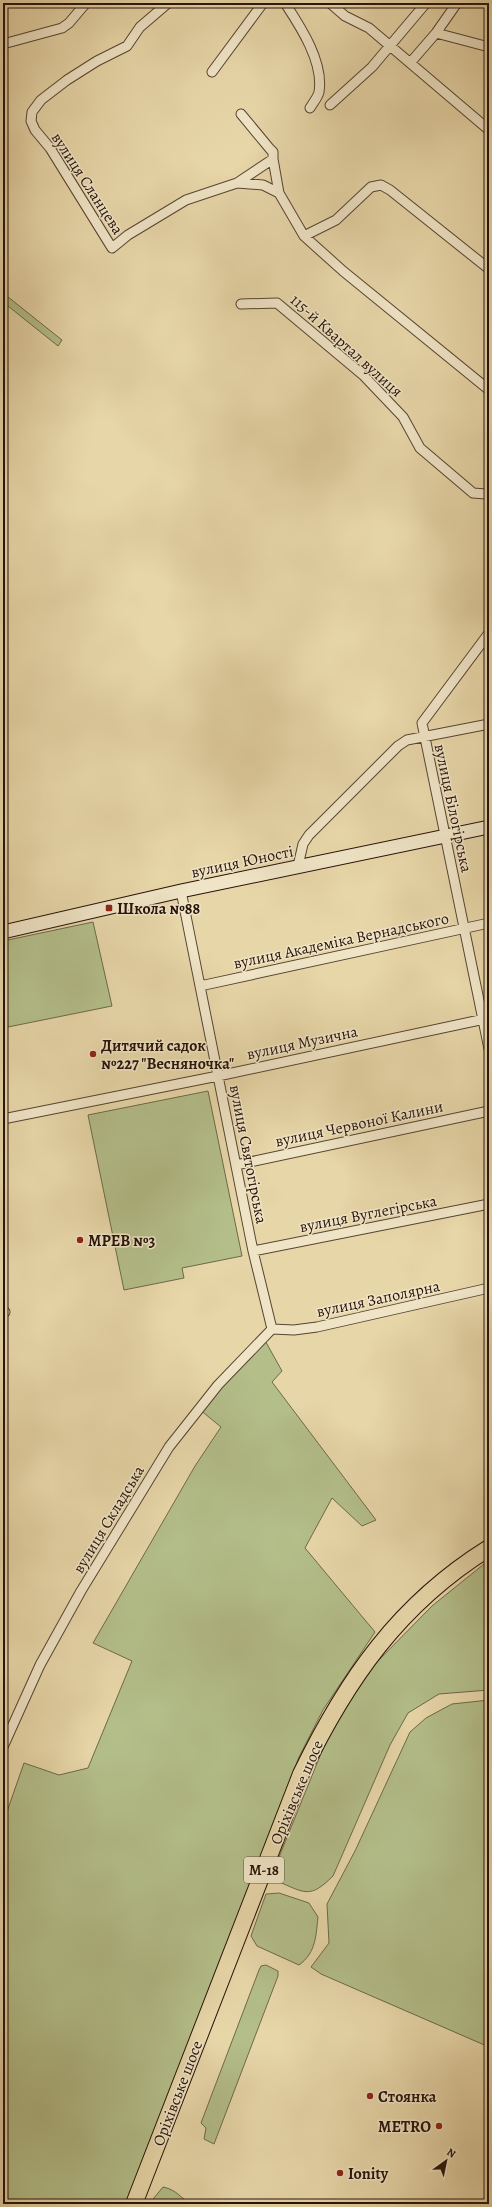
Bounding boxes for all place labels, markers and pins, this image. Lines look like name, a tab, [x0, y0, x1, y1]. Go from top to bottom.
place label: Школа №88	[117, 898, 200, 920]
marker: Школа №88	[104, 903, 114, 913]
place label: Дитячий садок №227 "Весняночка"	[101, 1035, 234, 1075]
marker: Дитячий садок №227 "Весняночка"	[88, 1049, 98, 1059]
place label: МРЕВ №3	[88, 1230, 156, 1252]
marker: МРЕВ №3	[75, 1235, 85, 1245]
place label: Стоянка	[378, 2086, 437, 2108]
marker: Стоянка	[365, 2091, 375, 2101]
place label: METRO	[378, 2116, 431, 2138]
marker: METRO	[434, 2121, 444, 2131]
place label: Ionity	[348, 2163, 389, 2185]
marker: Ionity	[335, 2168, 345, 2178]

